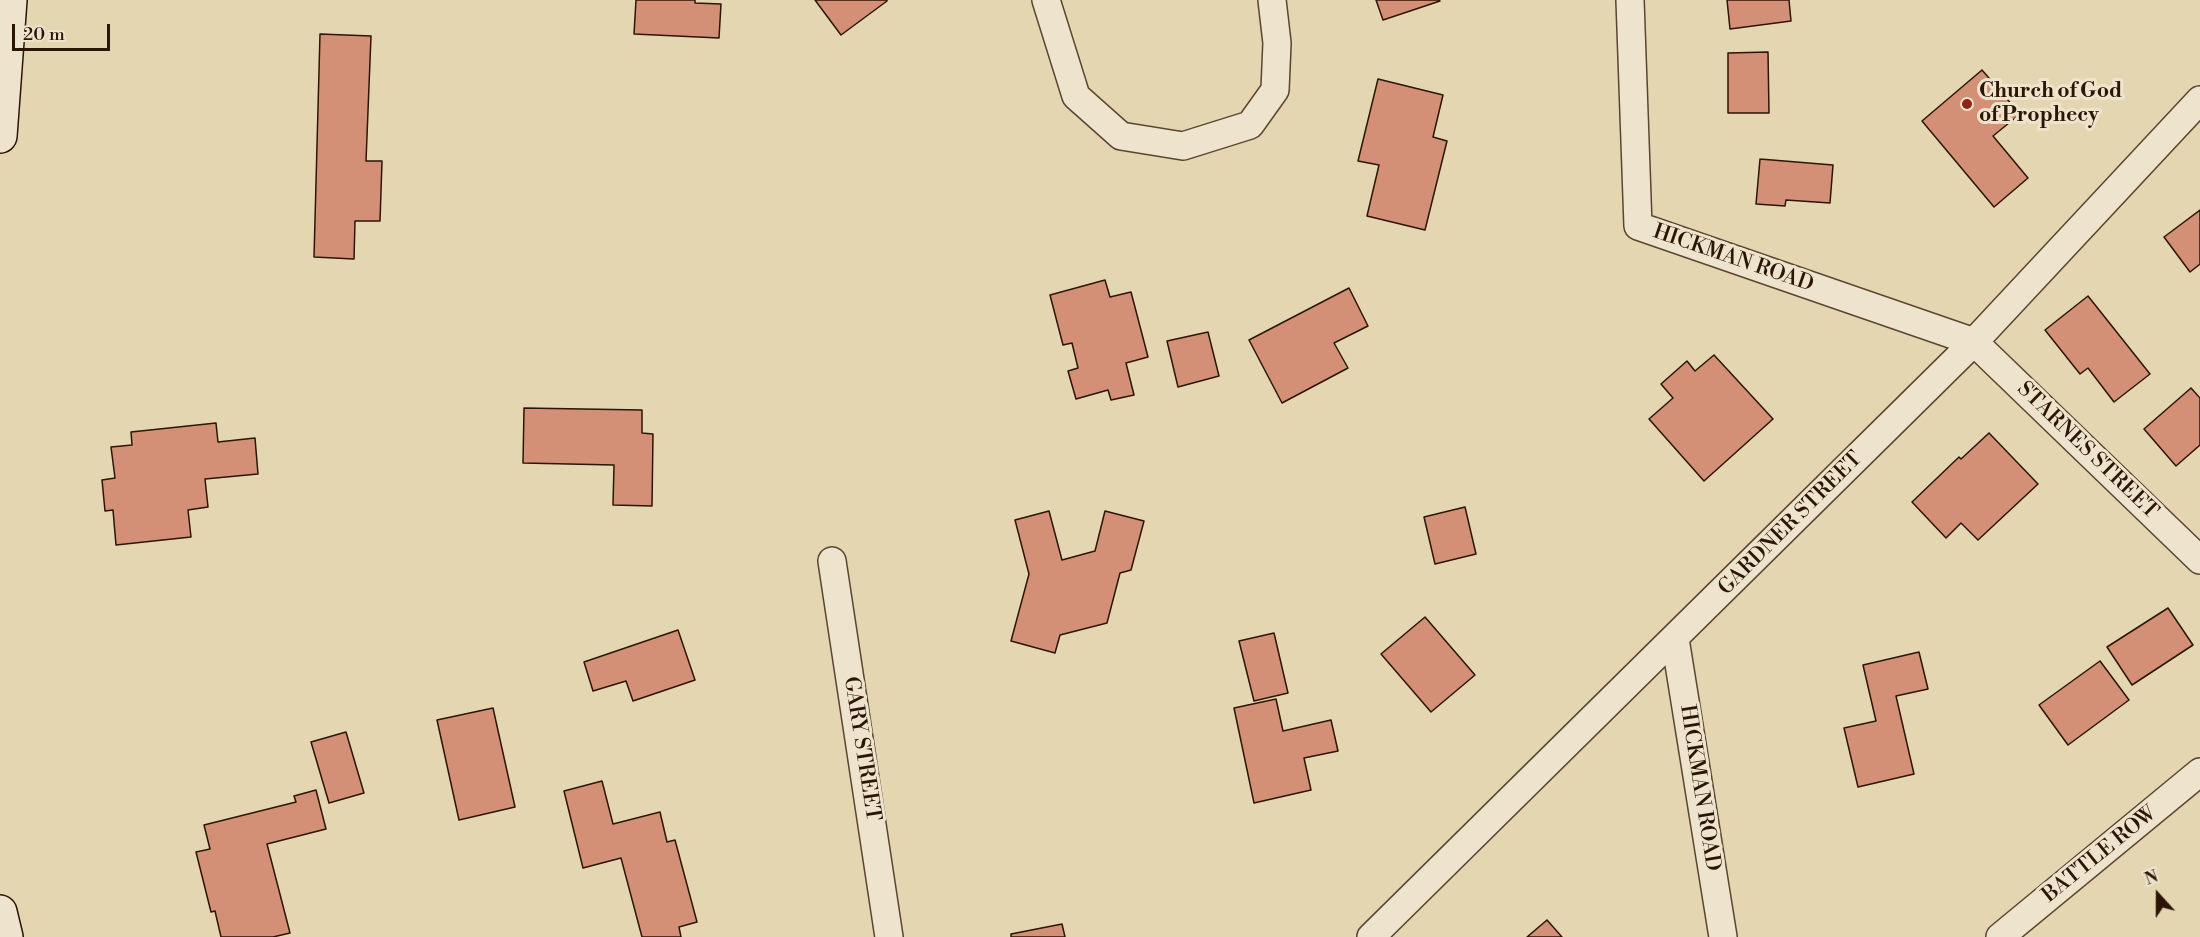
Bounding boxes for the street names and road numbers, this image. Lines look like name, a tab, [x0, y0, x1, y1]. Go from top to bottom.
street label: HICKMAN ROAD	[1649, 220, 1817, 298]
street label: STARNES STREET	[2011, 377, 2163, 525]
street label: GARDNER STREET	[1714, 447, 1868, 601]
street label: GARY STREET	[837, 675, 885, 823]
street label: HICKMAN ROAD	[1673, 703, 1725, 873]
street label: BATTLE ROW	[2038, 801, 2162, 909]

